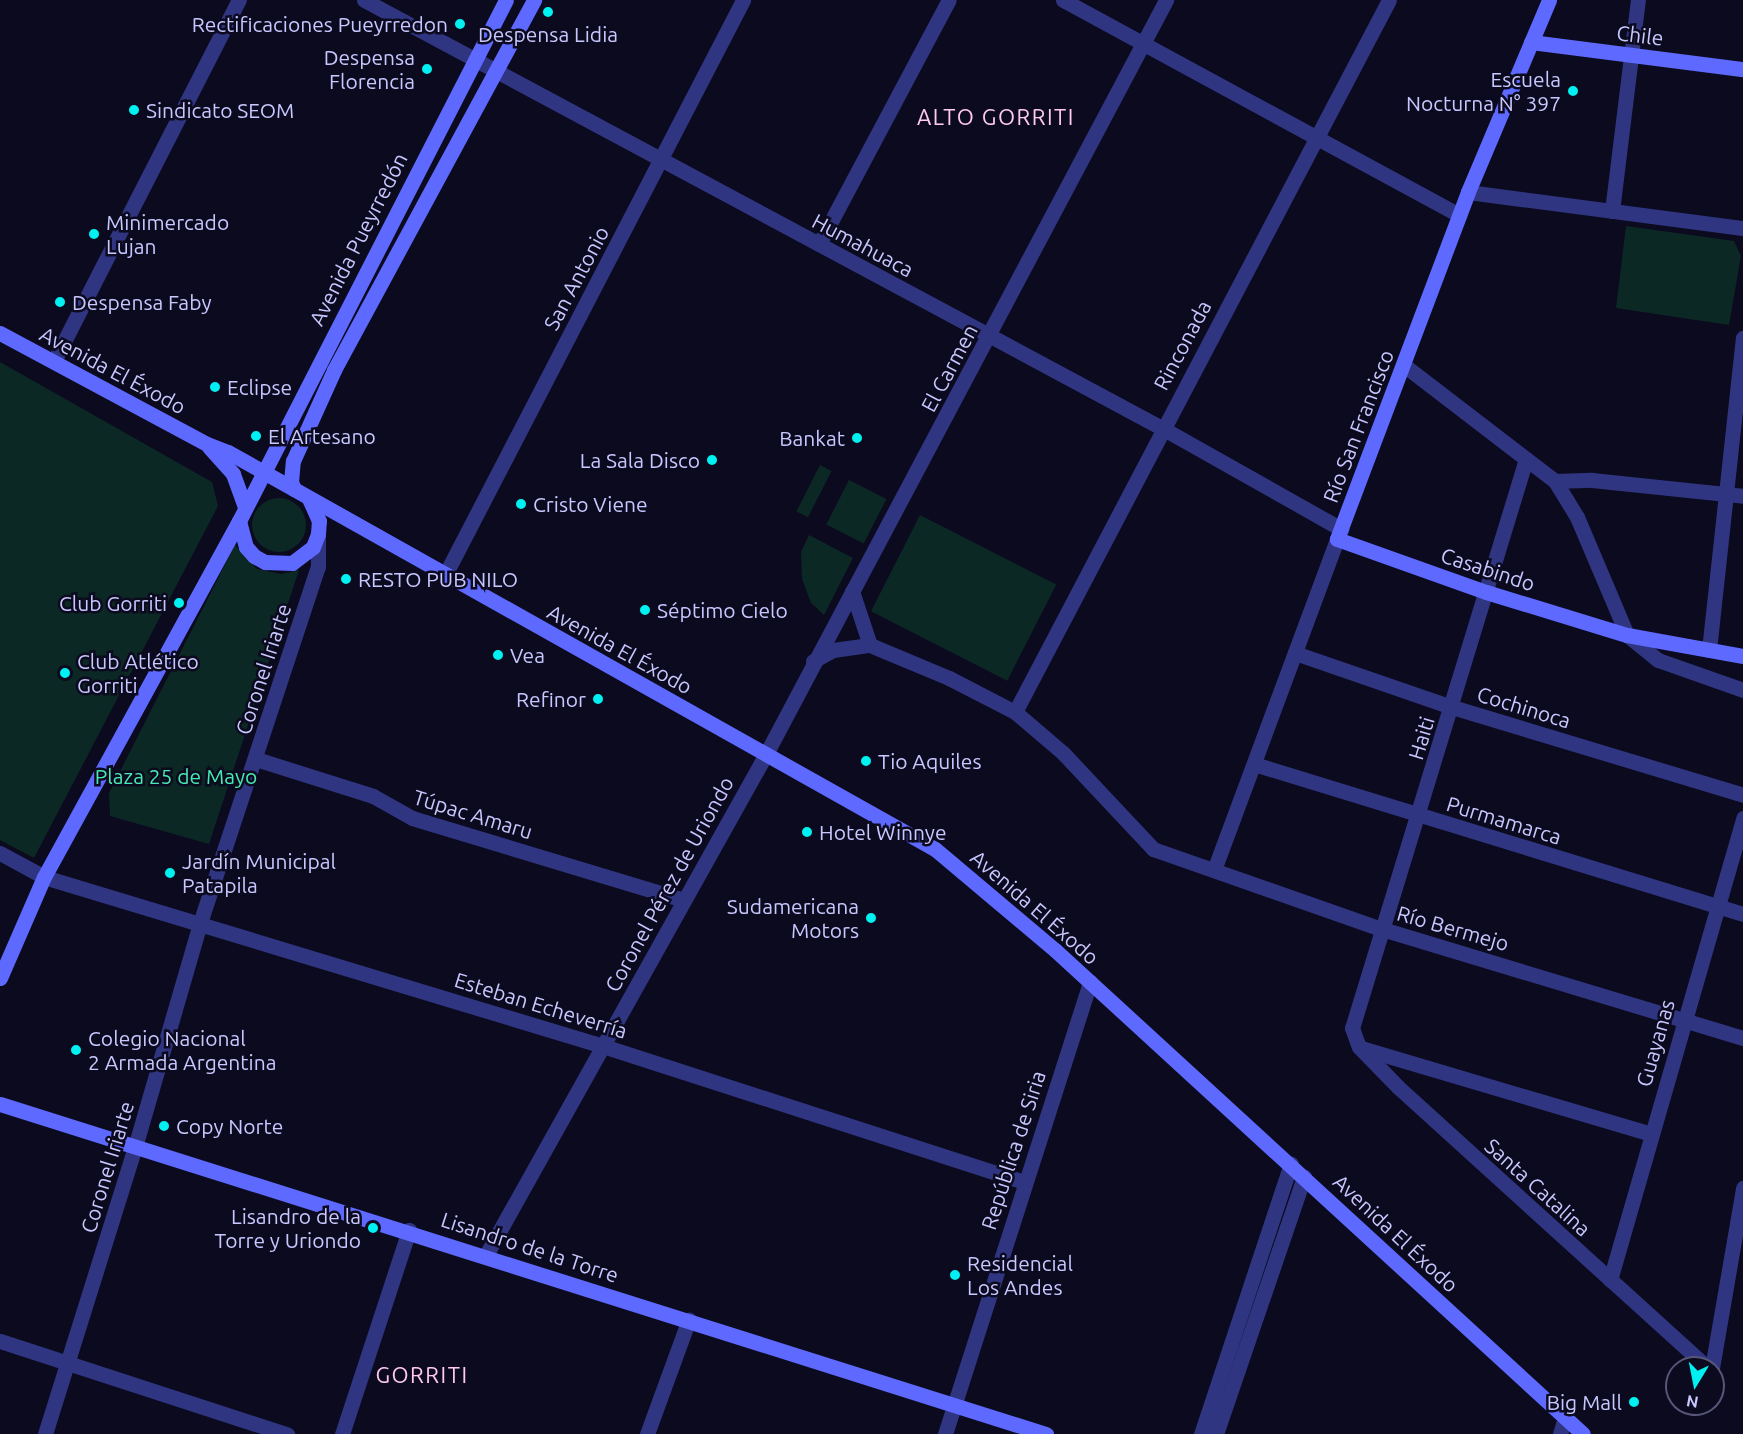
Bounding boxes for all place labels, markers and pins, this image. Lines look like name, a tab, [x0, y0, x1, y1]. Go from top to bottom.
marker: Despensa Lidia	[541, 5, 555, 19]
place label: Rectificaciones Pueyrredon	[192, 11, 448, 37]
marker: Rectificaciones Pueyrredon	[453, 17, 467, 31]
place label: Despensa Lidia	[478, 21, 618, 47]
place label: Despensa Florencia	[324, 44, 415, 94]
marker: Despensa Florencia	[420, 62, 434, 76]
place label: Escuela Nocturna N° 397	[1406, 66, 1561, 116]
marker: Escuela Nocturna N° 397	[1566, 84, 1580, 98]
place label: Sindicato SEOM	[146, 97, 294, 123]
marker: Sindicato SEOM	[127, 103, 141, 117]
place label: Minimercado Lujan	[106, 209, 229, 259]
marker: Minimercado Lujan	[87, 227, 101, 241]
place label: Despensa Faby	[72, 289, 212, 315]
marker: Despensa Faby	[53, 295, 67, 309]
place label: Eclipse	[227, 374, 292, 400]
marker: Eclipse	[208, 380, 222, 394]
place label: El Artesano	[268, 423, 376, 449]
place label: Bankat	[779, 425, 845, 451]
marker: El Artesano	[249, 429, 263, 443]
marker: Bankat	[850, 431, 864, 445]
place label: La Sala Disco	[580, 447, 700, 473]
marker: La Sala Disco	[705, 453, 719, 467]
place label: Cristo Viene	[533, 491, 648, 517]
marker: Cristo Viene	[514, 497, 528, 511]
place label: RESTO PUB NILO	[358, 566, 518, 592]
marker: RESTO PUB NILO	[339, 572, 353, 586]
place label: Club Gorriti	[59, 590, 167, 616]
marker: Club Gorriti	[172, 596, 186, 610]
place label: Séptimo Cielo	[657, 597, 788, 623]
marker: Séptimo Cielo	[638, 603, 652, 617]
place label: Vea	[510, 642, 545, 668]
place label: Club Atlético Gorriti	[77, 648, 199, 698]
marker: Vea	[491, 648, 505, 662]
marker: Club Atlético Gorriti	[58, 666, 72, 680]
place label: Refinor	[516, 686, 586, 712]
marker: Refinor	[591, 692, 605, 706]
place label: Tio Aquiles	[878, 748, 982, 774]
marker: Tio Aquiles	[859, 754, 873, 768]
place label: Hotel Winnye	[819, 819, 946, 845]
marker: Hotel Winnye	[800, 825, 814, 839]
place label: Jardín Municipal Patapila	[182, 848, 336, 898]
marker: Jardín Municipal Patapila	[163, 866, 177, 880]
place label: Sudamericana Motors	[727, 893, 859, 943]
marker: Sudamericana Motors	[864, 911, 878, 925]
place label: Colegio Nacional 2 Armada Argentina	[88, 1025, 276, 1075]
marker: Colegio Nacional 2 Armada Argentina	[69, 1043, 83, 1057]
place label: Copy Norte	[176, 1113, 283, 1139]
marker: Copy Norte	[157, 1119, 171, 1133]
place label: Lisandro de la Torre y Uriondo	[215, 1203, 361, 1253]
marker: Lisandro de la Torre y Uriondo	[366, 1221, 380, 1235]
place label: Residencial Los Andes	[967, 1250, 1073, 1300]
marker: Residencial Los Andes	[948, 1268, 962, 1282]
place label: Big Mall	[1547, 1389, 1622, 1415]
marker: Big Mall	[1627, 1395, 1641, 1409]

